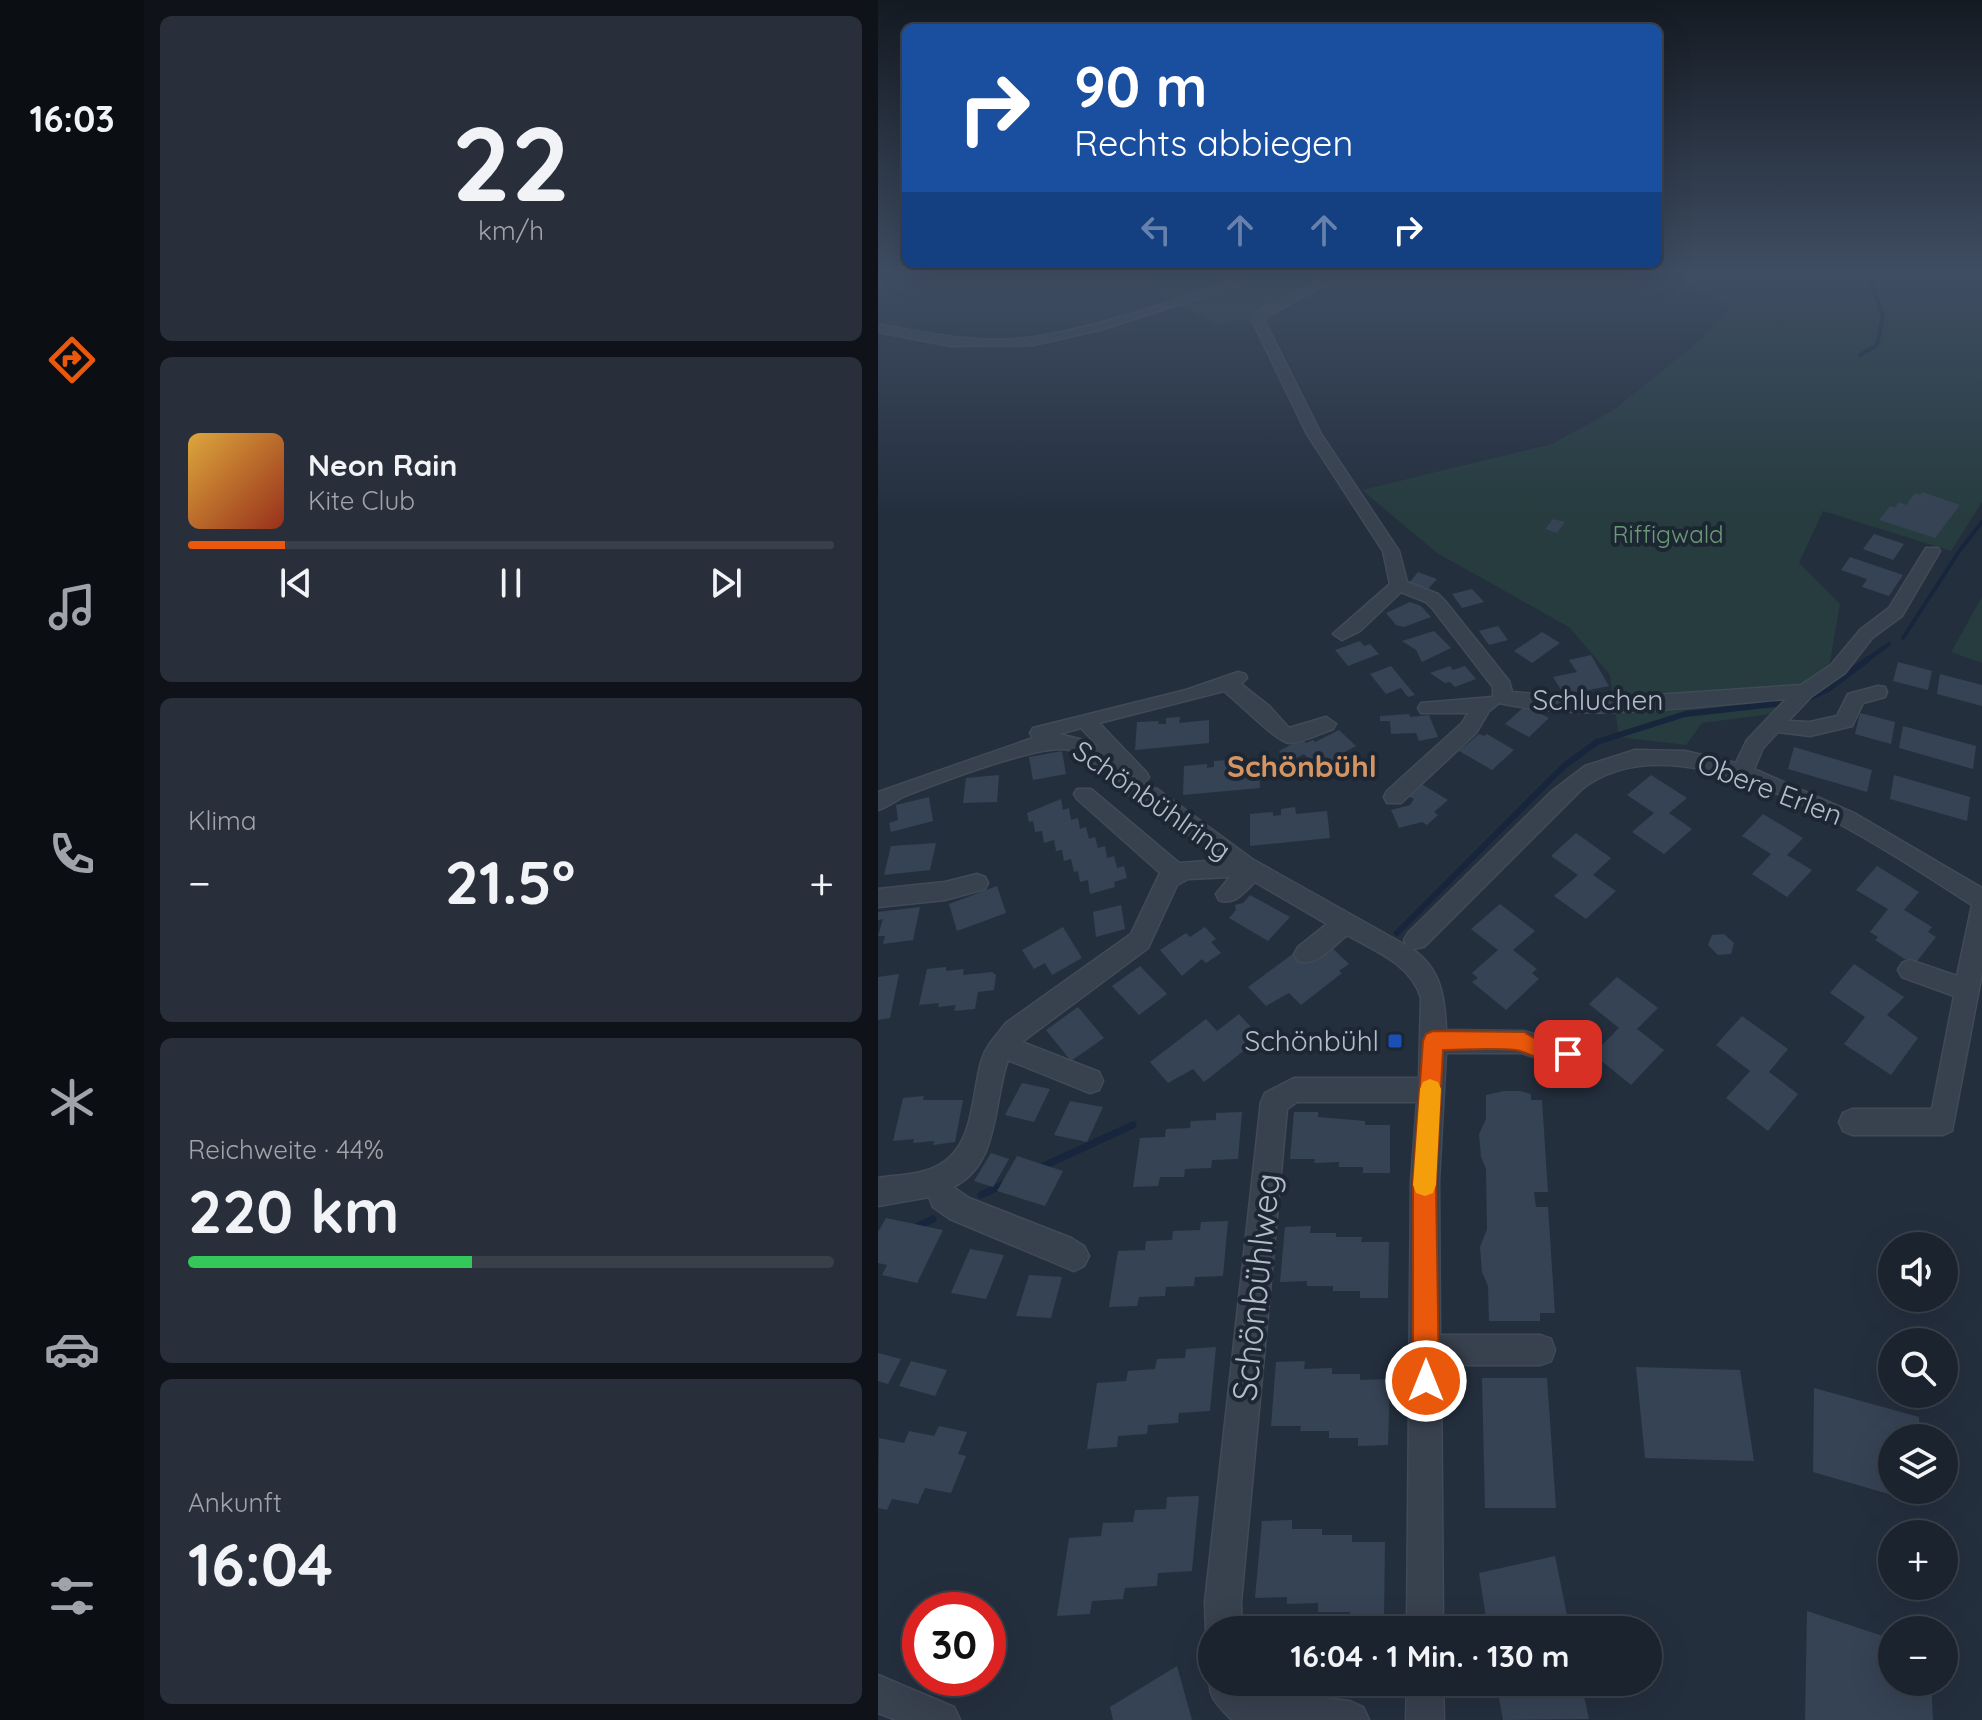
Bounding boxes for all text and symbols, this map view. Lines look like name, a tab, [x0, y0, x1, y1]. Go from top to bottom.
text: 90 m	[1074, 51, 1208, 121]
icon: right	[942, 56, 1046, 160]
text: 16:03	[29, 96, 115, 141]
text: 22	[452, 97, 570, 227]
text: Rechts abbiegen	[1074, 120, 1353, 165]
icon: left	[1134, 208, 1178, 252]
icon: ahead	[1218, 208, 1262, 252]
icon: ahead	[1302, 208, 1346, 252]
icon: right	[1386, 208, 1430, 252]
text: km/h	[478, 214, 544, 247]
icon: directions	[44, 332, 100, 388]
text: Neon Rain	[308, 446, 457, 484]
text: Kite Club	[308, 484, 415, 517]
park label: Riffigwald	[1612, 519, 1724, 549]
icon: previous	[274, 561, 318, 605]
icon: pause	[489, 561, 533, 605]
icon: next	[704, 561, 748, 605]
icon: music	[44, 579, 100, 635]
street label: Schluchen	[1533, 682, 1663, 717]
street label: Schönbühlring	[1067, 732, 1238, 867]
street label: Obere Erlen	[1693, 745, 1848, 832]
district label: Schönbühl	[1227, 747, 1377, 785]
text: Klima	[188, 804, 257, 837]
icon: phone	[44, 826, 100, 882]
text: 21.5°	[445, 844, 575, 919]
text: −	[188, 855, 211, 910]
text: +	[809, 855, 834, 910]
pin	[1534, 1020, 1602, 1088]
place label: Schönbühl	[1245, 1023, 1379, 1058]
marker: Schönbühl	[1386, 1032, 1404, 1050]
icon: arrive	[1546, 1032, 1590, 1076]
icon: climate	[44, 1074, 100, 1130]
text: Reichweite · 44%	[188, 1133, 384, 1166]
street label: Schönbühlweg	[1222, 1171, 1289, 1403]
text: 220 km	[188, 1173, 399, 1248]
map controls	[1878, 1232, 1958, 1696]
button: sound	[1878, 1232, 1958, 1312]
icon: car	[44, 1321, 100, 1377]
button: search	[1878, 1328, 1958, 1408]
position arrow	[1384, 1339, 1468, 1423]
button: layers	[1878, 1424, 1958, 1504]
text: Ankunft	[188, 1486, 282, 1519]
button: +	[1878, 1520, 1958, 1600]
text: 16:04	[188, 1526, 333, 1601]
icon: filters	[44, 1568, 100, 1624]
speed limit sign: 30	[902, 1592, 1006, 1696]
button: −	[1878, 1616, 1958, 1696]
text: 16:04 · 1 Min. · 130 m	[1291, 1637, 1569, 1675]

